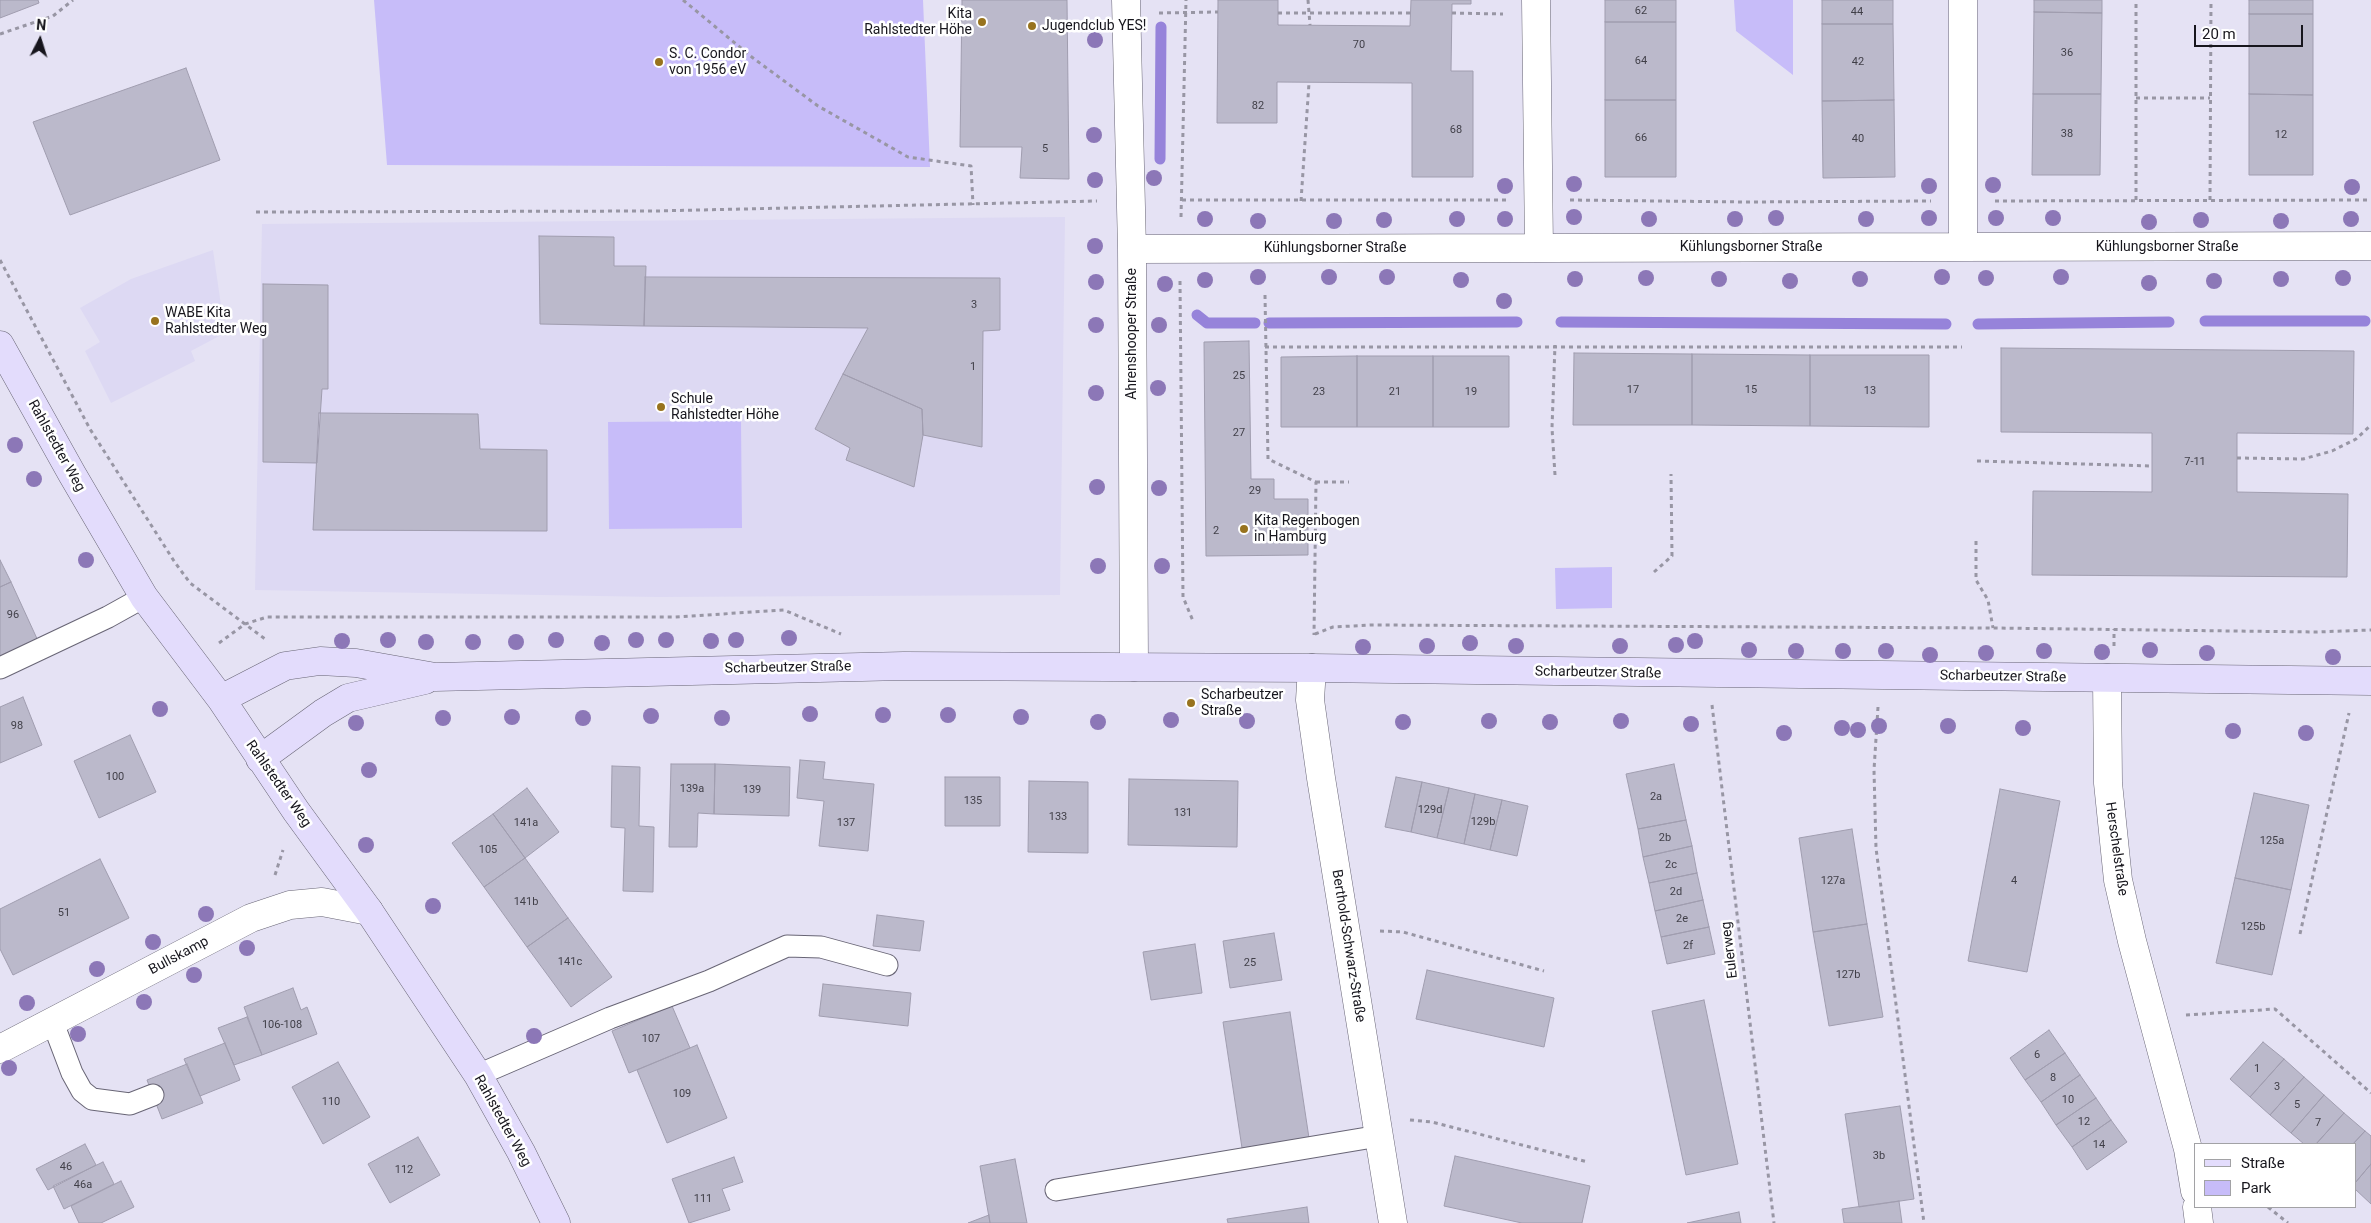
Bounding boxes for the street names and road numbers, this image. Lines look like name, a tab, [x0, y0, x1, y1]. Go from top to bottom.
street label: Kühlungsborner Straße	[1680, 239, 1822, 255]
street label: Kühlungsborner Straße	[2096, 239, 2238, 255]
street label: Kühlungsborner Straße	[1264, 240, 1406, 256]
street label: Ahrenshooper Straße	[1124, 268, 1140, 400]
street label: Rahlstedter Weg	[24, 397, 88, 495]
street label: Scharbeutzer Straße	[725, 658, 851, 678]
street label: Scharbeutzer Straße	[1535, 663, 1661, 683]
street label: Scharbeutzer Straße	[1940, 667, 2066, 687]
street label: Rahlstedter Weg	[242, 737, 314, 831]
street label: Herschelstraße	[2101, 801, 2131, 897]
street label: Berthold-Schwarz-Straße	[1328, 868, 1368, 1024]
street label: Eulerweg	[1718, 921, 1742, 979]
street label: Bullskamp	[146, 933, 212, 979]
street label: Rahlstedter Weg	[470, 1072, 534, 1170]

